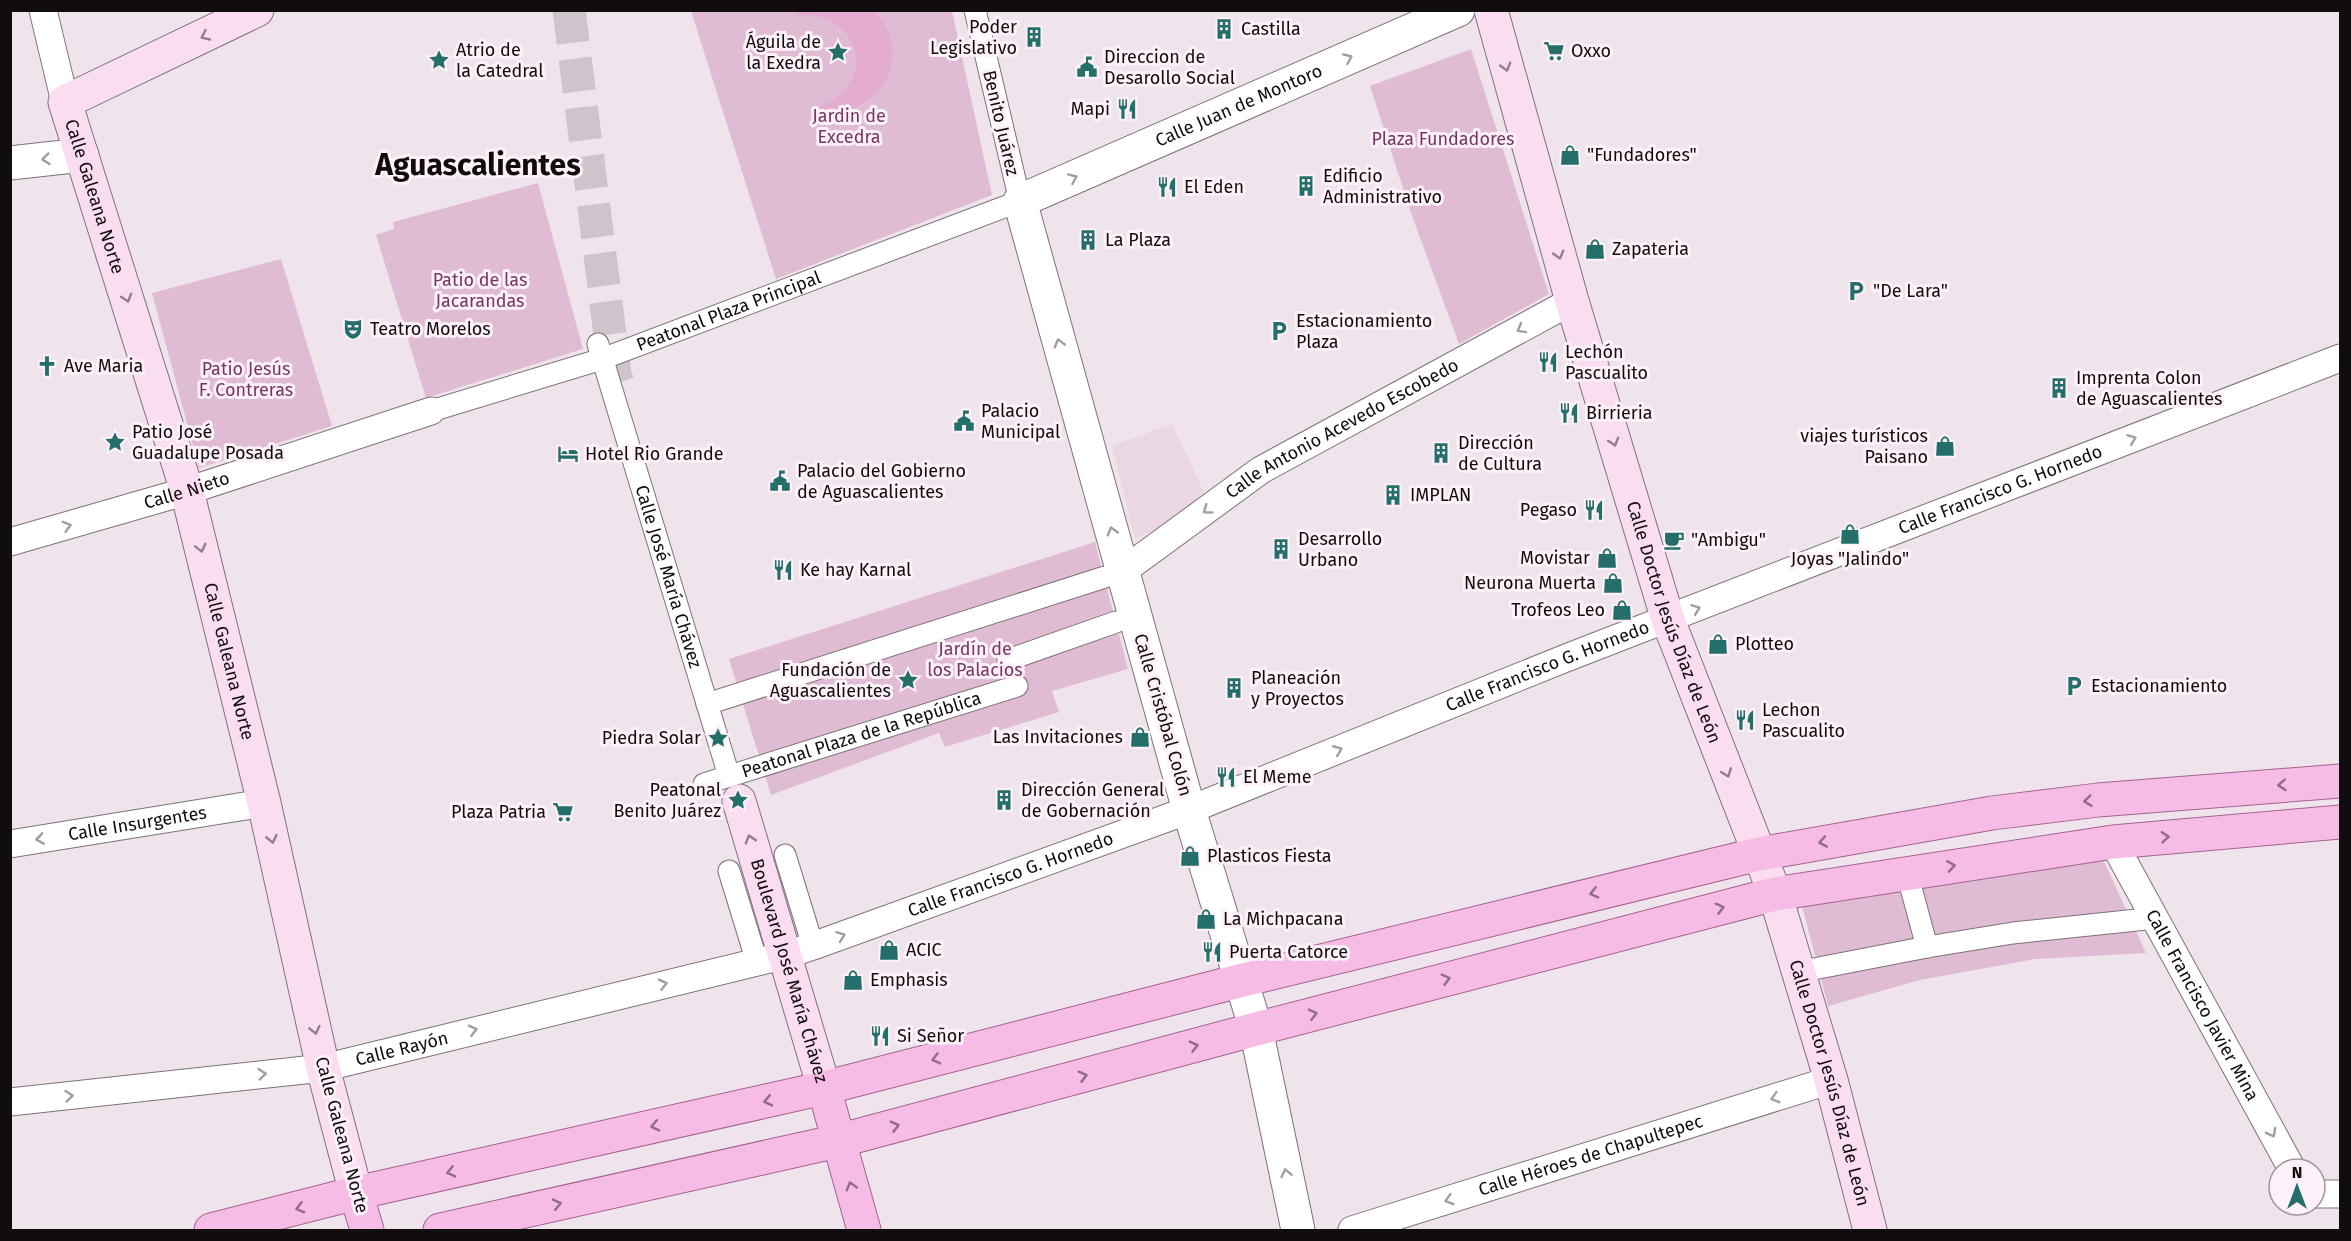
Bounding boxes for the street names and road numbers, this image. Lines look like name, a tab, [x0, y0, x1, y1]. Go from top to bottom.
street label: Calle Juan de Montoro	[1152, 60, 1326, 152]
street label: Benito Juárez	[978, 68, 1024, 178]
street label: Calle Galeana Norte	[60, 116, 129, 277]
street label: Peatonal Plaza Principal	[633, 266, 824, 356]
street label: Calle Antonio Acevedo Escobedo	[1221, 354, 1462, 503]
street label: Calle Francisco G. Hornedo	[1895, 440, 2105, 539]
street label: Calle Nieto	[141, 467, 232, 514]
street label: Calle José María Chávez	[630, 482, 707, 671]
street label: Calle Doctor Jesús Díaz de León	[1622, 498, 1726, 746]
street label: Calle Galeana Norte	[199, 580, 259, 742]
street label: Calle Francisco G. Hornedo	[1443, 616, 1652, 716]
street label: Calle Cristóbal Colón	[1129, 631, 1197, 799]
street label: Peatonal Plaza de la República	[739, 687, 984, 783]
street label: Calle Insurgentes	[67, 801, 208, 845]
street label: Calle Francisco G. Hornedo	[905, 827, 1116, 922]
street label: Boulevard José María Chávez	[746, 856, 833, 1086]
street label: Calle Francisco Javier Mina	[2141, 906, 2264, 1105]
street label: Calle Doctor Jesús Díaz de León	[1784, 957, 1874, 1209]
street label: Calle Rayón	[353, 1027, 450, 1071]
street label: Calle Galeana Norte	[311, 1054, 373, 1216]
street label: Calle Héroes de Chapultepec	[1476, 1110, 1706, 1201]

